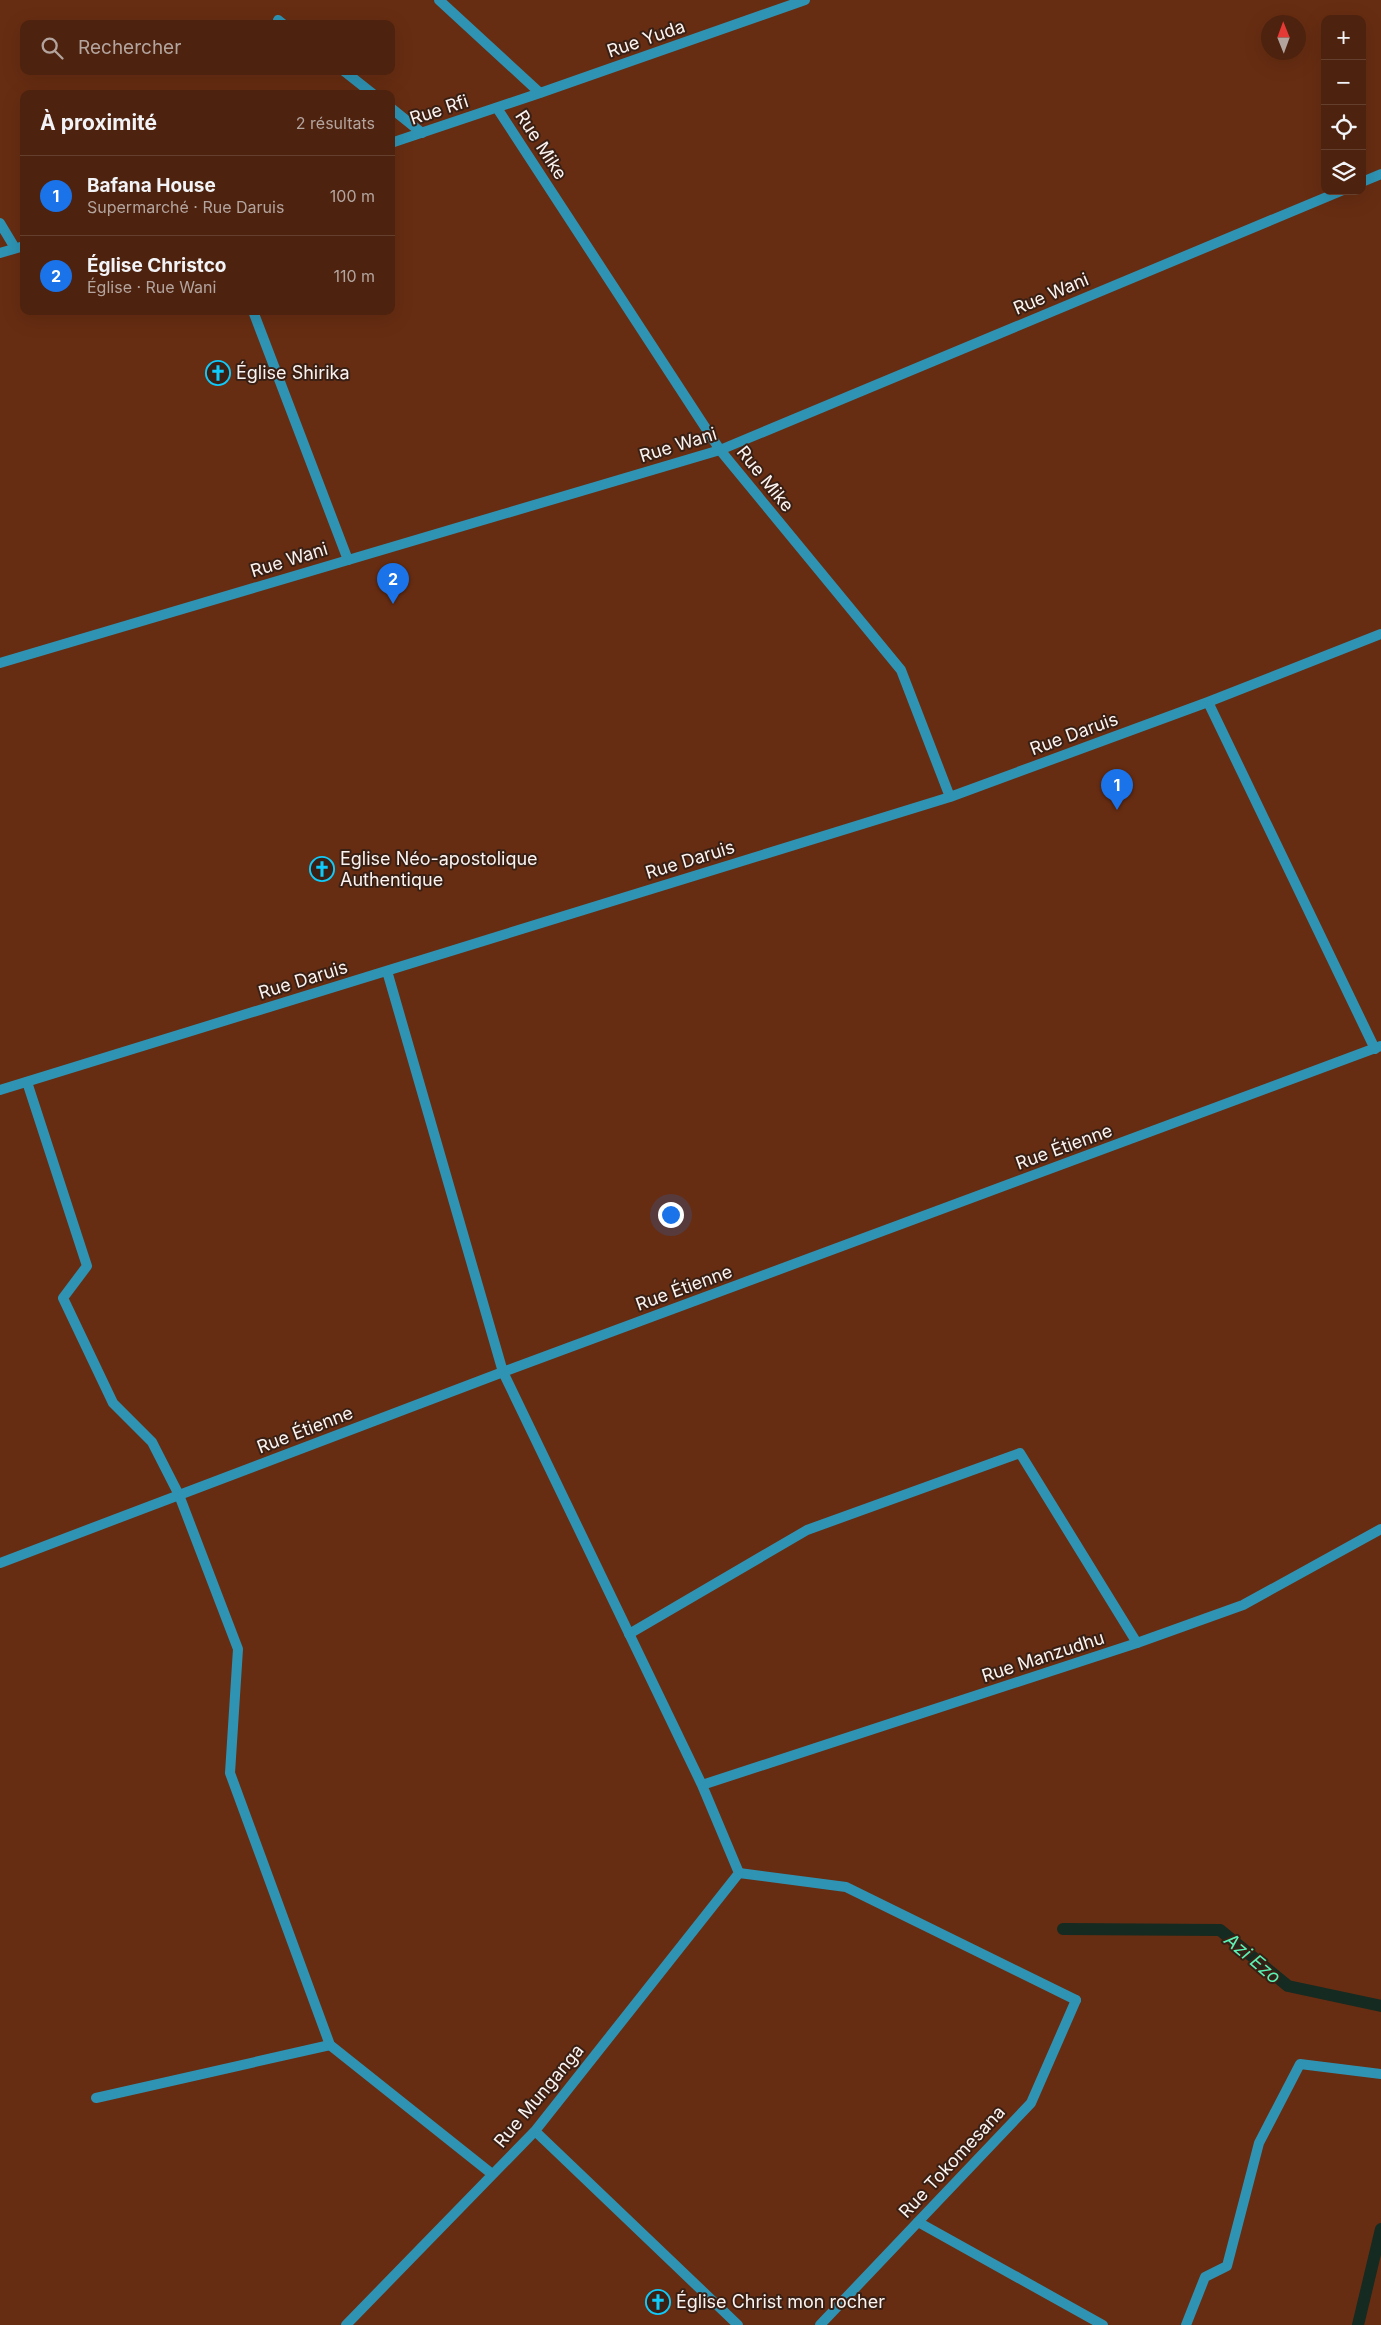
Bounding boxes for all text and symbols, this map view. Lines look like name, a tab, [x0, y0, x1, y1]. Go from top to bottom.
street label: Rue Yuda	[604, 15, 688, 62]
north arrow	[1261, 15, 1306, 60]
map controls	[1321, 15, 1366, 195]
button: +	[1321, 15, 1366, 60]
search box	[20, 20, 395, 75]
icon: search	[38, 34, 66, 62]
text: Rechercher	[78, 36, 181, 59]
button: −	[1321, 60, 1366, 105]
street label: Rue Rfi	[407, 90, 471, 129]
button: locate	[1321, 105, 1366, 150]
street label: Rue Mike	[511, 106, 572, 183]
text: À proximité	[40, 110, 157, 135]
text: 2 résultats	[296, 113, 375, 133]
button: layers	[1321, 150, 1366, 195]
text: Bafana House	[87, 174, 216, 197]
text: 1	[53, 186, 59, 206]
text: 100 m	[330, 186, 375, 206]
text: Supermarché · Rue Daruis	[87, 197, 284, 217]
text: Église Christco	[87, 254, 226, 277]
text: 2	[51, 266, 61, 286]
text: 110 m	[333, 266, 375, 286]
street label: Rue Wani	[1010, 268, 1092, 319]
text: Église · Rue Wani	[87, 277, 216, 297]
church icon: Église Shirika	[205, 360, 231, 386]
place label: Église Shirika	[236, 361, 350, 383]
street label: Rue Wani	[637, 423, 719, 466]
street label: Rue Mike	[733, 442, 798, 516]
street label: Rue Wani	[248, 538, 330, 581]
pin: 2	[377, 563, 409, 604]
street label: Rue Daruis	[1027, 708, 1121, 759]
pin: 1	[1101, 769, 1133, 810]
street label: Rue Daruis	[643, 836, 737, 883]
place label: Eglise Néo-apostolique Authentique	[340, 848, 538, 890]
church icon: Eglise Néo-apostolique Authentique	[309, 856, 335, 882]
street label: Rue Daruis	[256, 956, 350, 1003]
street label: Rue Étienne	[1012, 1118, 1115, 1174]
your location	[658, 1202, 684, 1228]
street label: Rue Étienne	[632, 1259, 735, 1315]
street label: Rue Étienne	[254, 1401, 356, 1457]
street label: Rue Manzudhu	[979, 1627, 1107, 1686]
water label: Azi Ezo	[1219, 1928, 1286, 1989]
street label: Rue Munganga	[489, 2040, 588, 2152]
street label: Rue Tokomesana	[894, 2101, 1009, 2222]
church icon: Église Christ mon rocher	[645, 2289, 671, 2315]
place label: Église Christ mon rocher	[676, 2290, 885, 2312]

